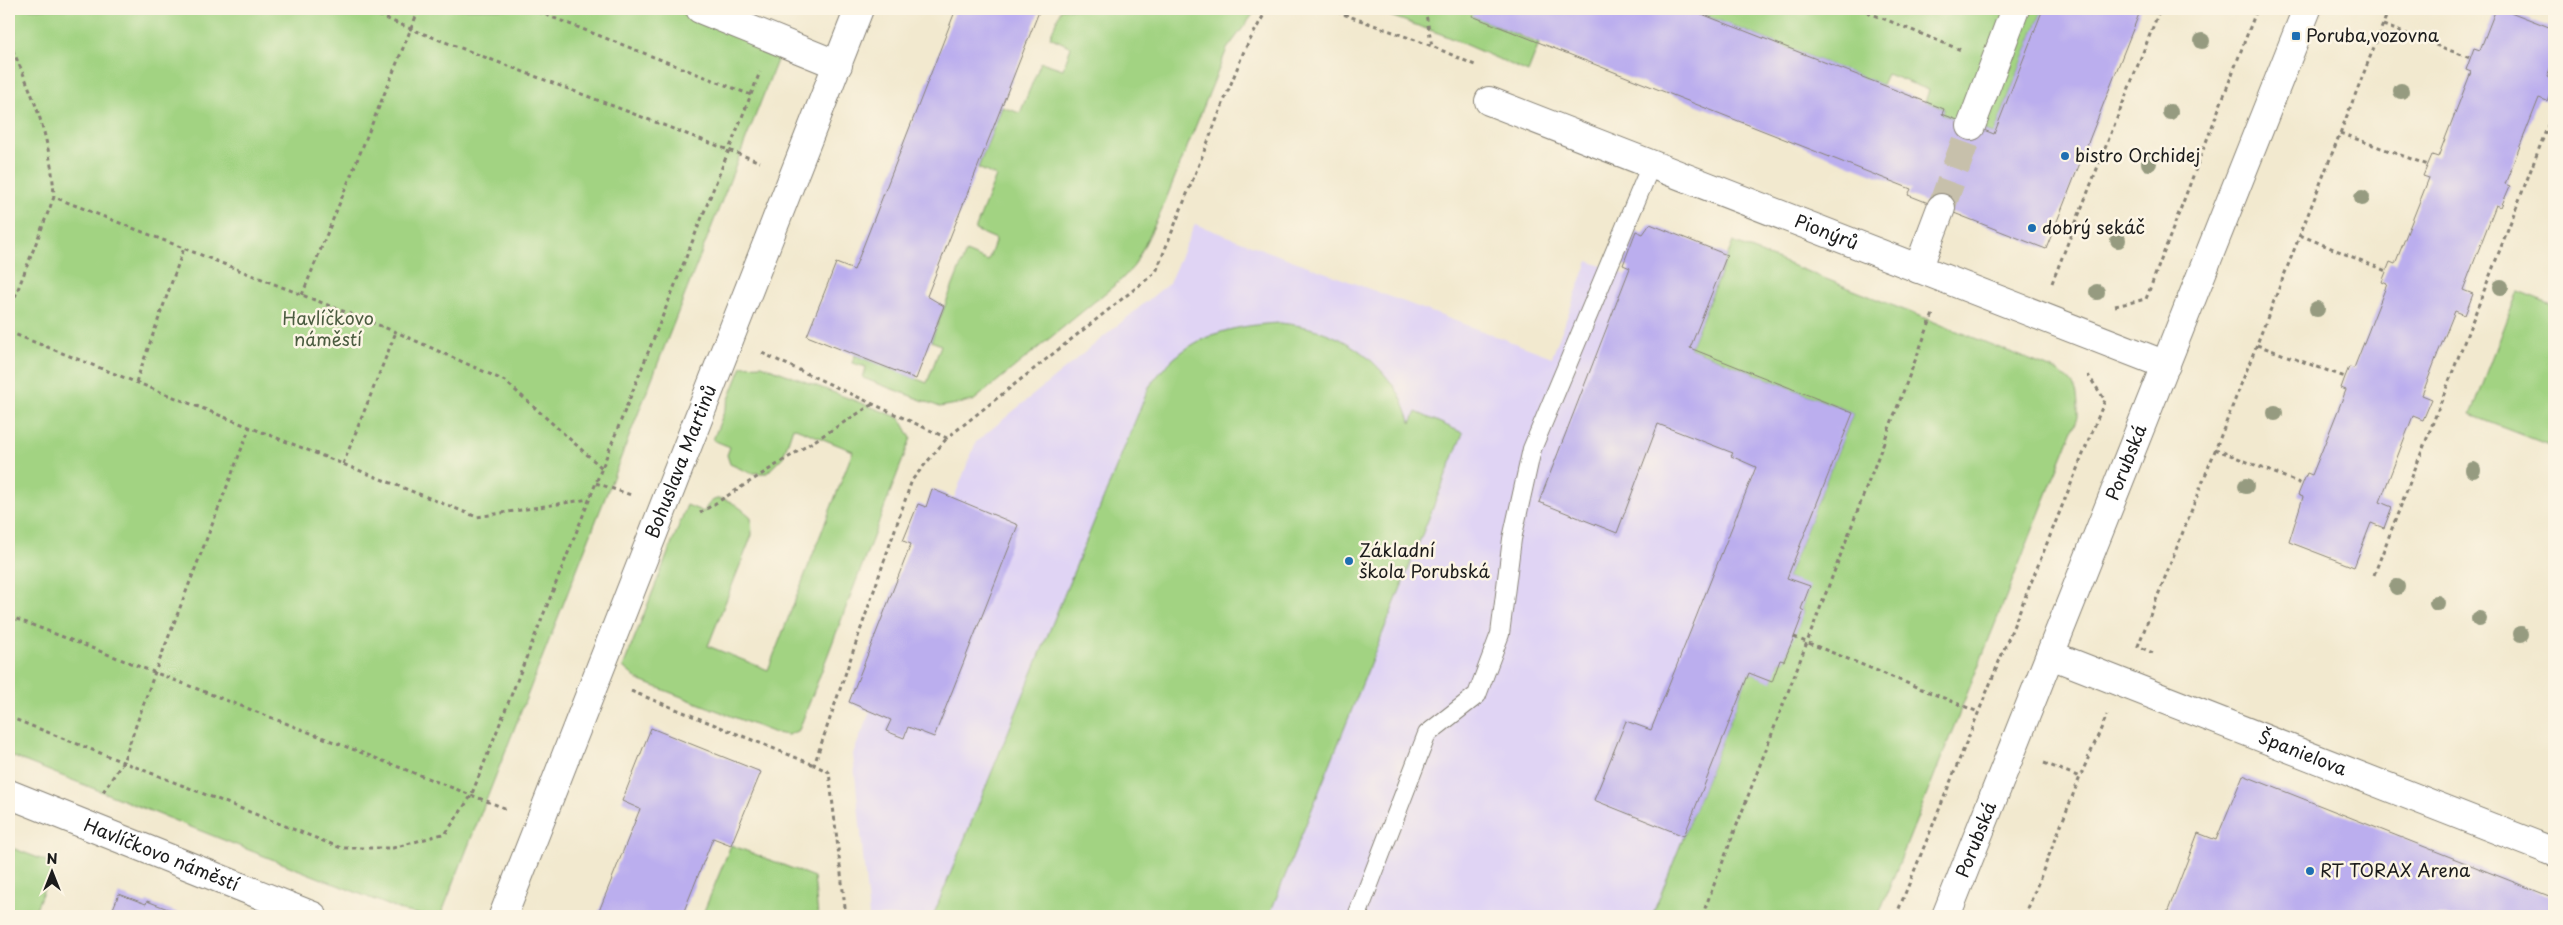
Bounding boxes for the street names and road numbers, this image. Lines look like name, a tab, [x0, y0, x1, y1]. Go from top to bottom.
street label: Pionýrů	[1791, 207, 1863, 256]
street label: Bohuslava Martinů	[638, 380, 722, 542]
street label: Porubská	[2098, 419, 2153, 504]
street label: Španielova	[2255, 723, 2351, 782]
street label: Porubská	[1948, 796, 2003, 881]
street label: Havlíčkovo náměstí	[80, 810, 244, 897]

